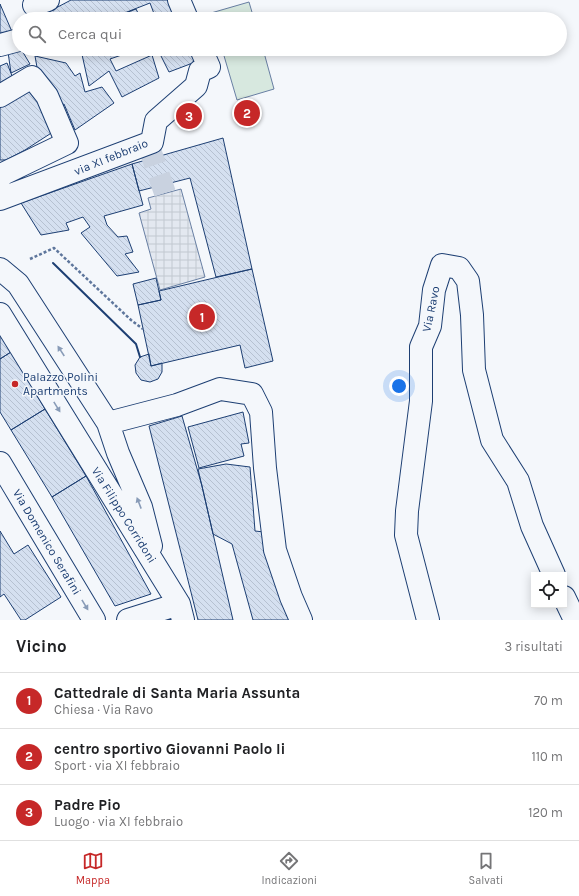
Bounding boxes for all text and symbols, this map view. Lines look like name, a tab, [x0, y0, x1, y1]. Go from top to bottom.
search box	[12, 12, 567, 56]
icon: search	[26, 23, 48, 45]
text: Cerca qui	[58, 25, 122, 43]
pin: 2	[234, 98, 260, 128]
pin: 3	[176, 101, 202, 131]
street label: via XI febbraio	[72, 136, 150, 178]
street label: Via Ravo	[419, 285, 443, 333]
pin: 1	[189, 302, 215, 332]
one-way arrow	[57, 346, 65, 357]
place label: Palazzo Polini Apartments	[23, 370, 98, 398]
your location	[389, 376, 409, 396]
marker: Palazzo Polini Apartments	[10, 379, 20, 389]
one-way arrow	[54, 401, 61, 413]
street label: Via Filippo Corridoni	[89, 464, 159, 566]
street label: Via Domenico Serafini	[10, 487, 84, 597]
one-way arrow	[136, 497, 142, 509]
map controls	[531, 572, 567, 608]
button: locate	[531, 572, 567, 608]
one-way arrow	[81, 599, 88, 611]
text: Vicino	[16, 636, 67, 656]
text: 3 risultati	[505, 639, 563, 654]
text: Cattedrale di Santa Maria Assunta	[54, 684, 300, 702]
text: 1	[27, 693, 31, 708]
text: 70 m	[534, 693, 563, 708]
text: Chiesa · Via Ravo	[54, 702, 153, 717]
text: centro sportivo Giovanni Paolo Ii	[54, 740, 286, 758]
text: 2	[25, 749, 33, 764]
text: 110 m	[531, 749, 563, 764]
text: Sport · via XI febbraio	[54, 758, 180, 773]
text: Padre Pio	[54, 796, 120, 814]
text: 3	[25, 805, 33, 820]
text: 120 m	[528, 805, 563, 820]
text: Luogo · via XI febbraio	[54, 814, 183, 829]
tab: Mappa	[76, 850, 110, 887]
tab: Indicazioni	[261, 850, 317, 887]
tab: Salvati	[468, 850, 503, 887]

